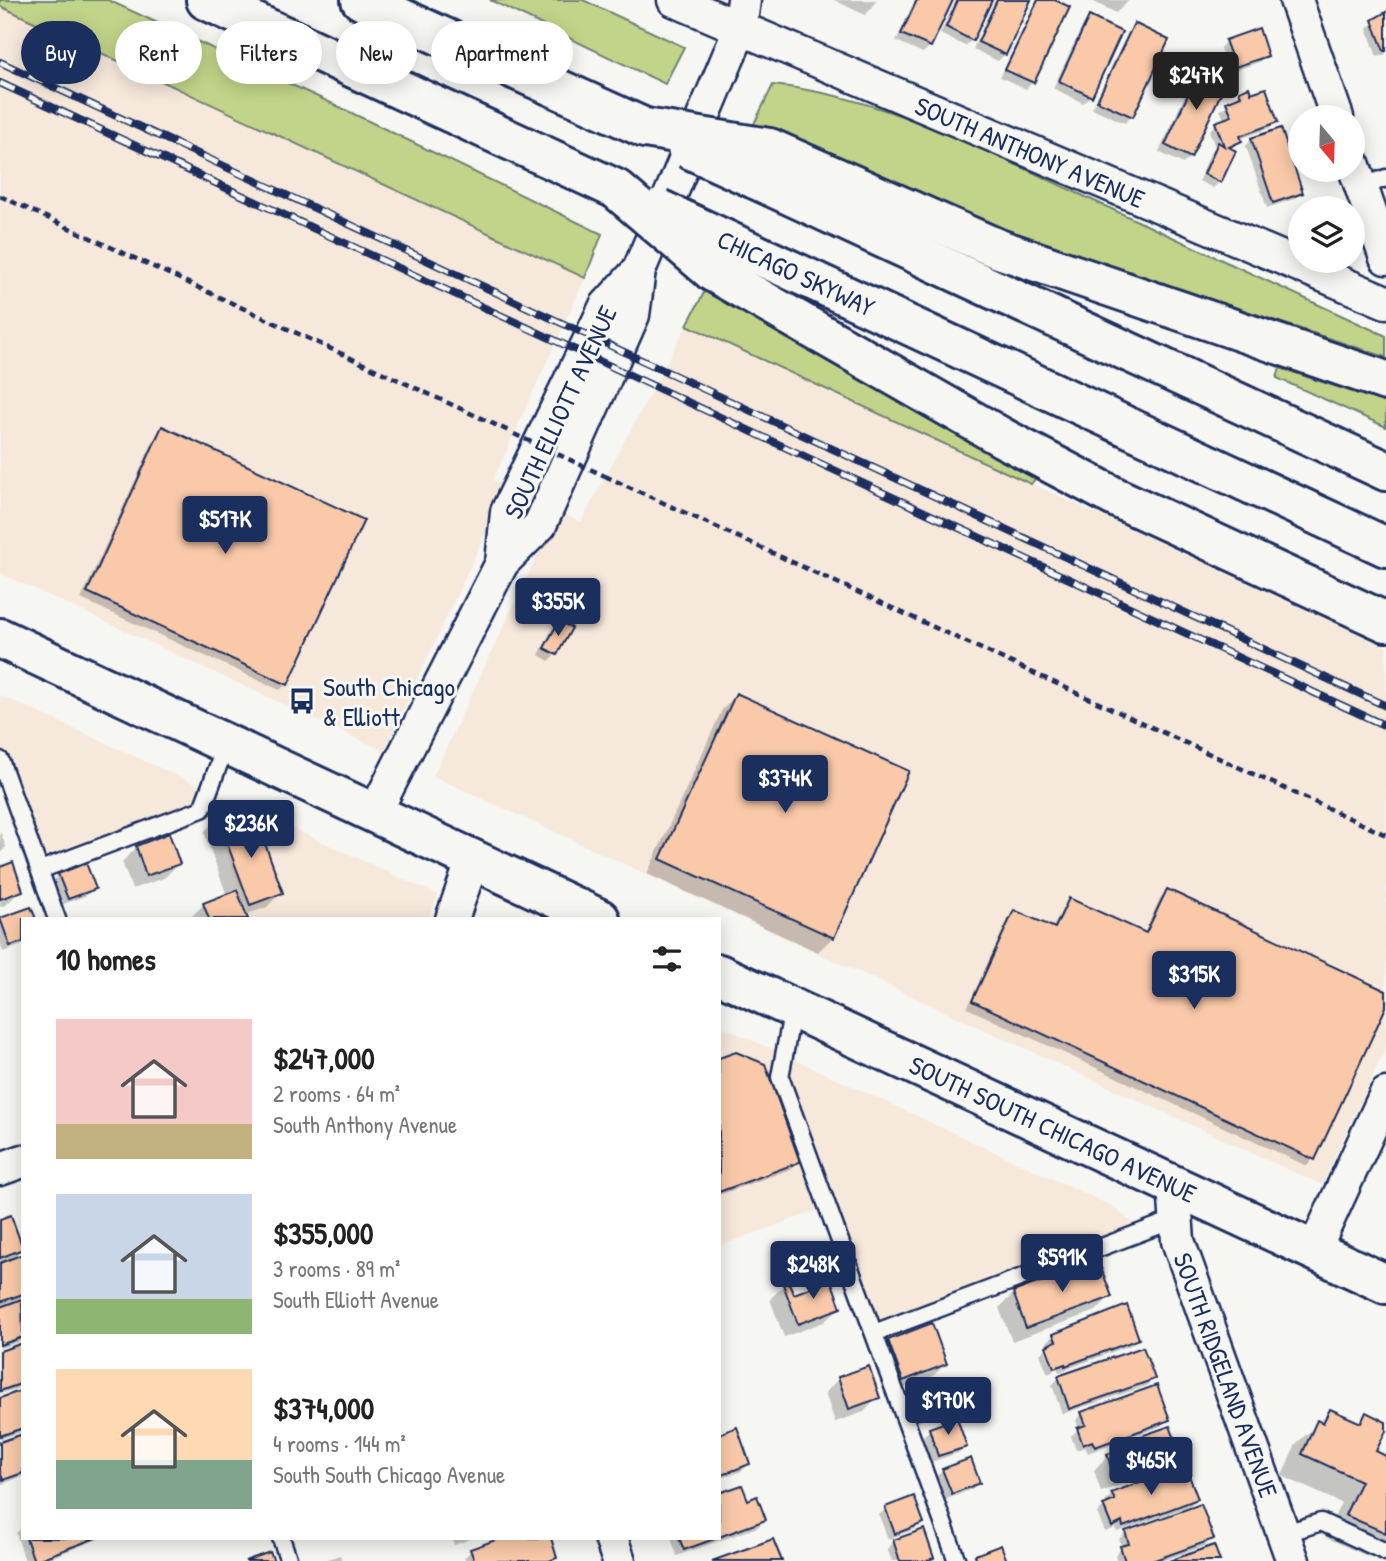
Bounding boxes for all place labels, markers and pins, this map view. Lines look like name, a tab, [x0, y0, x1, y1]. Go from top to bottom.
pin: $247K	[1147, 52, 1245, 112]
pin: $517K	[176, 496, 274, 556]
pin: $355K	[509, 578, 607, 638]
place label: South Chicago & Elliott	[323, 669, 455, 734]
bus stop icon: South Chicago & Elliott	[287, 686, 317, 716]
pin: $374K	[736, 756, 834, 815]
pin: $236K	[202, 800, 300, 860]
pin: $315K	[1145, 951, 1243, 1011]
pin: $591K	[1013, 1234, 1111, 1294]
pin: $248K	[764, 1242, 862, 1301]
pin: $170K	[899, 1378, 997, 1437]
pin: $465K	[1102, 1438, 1200, 1497]

